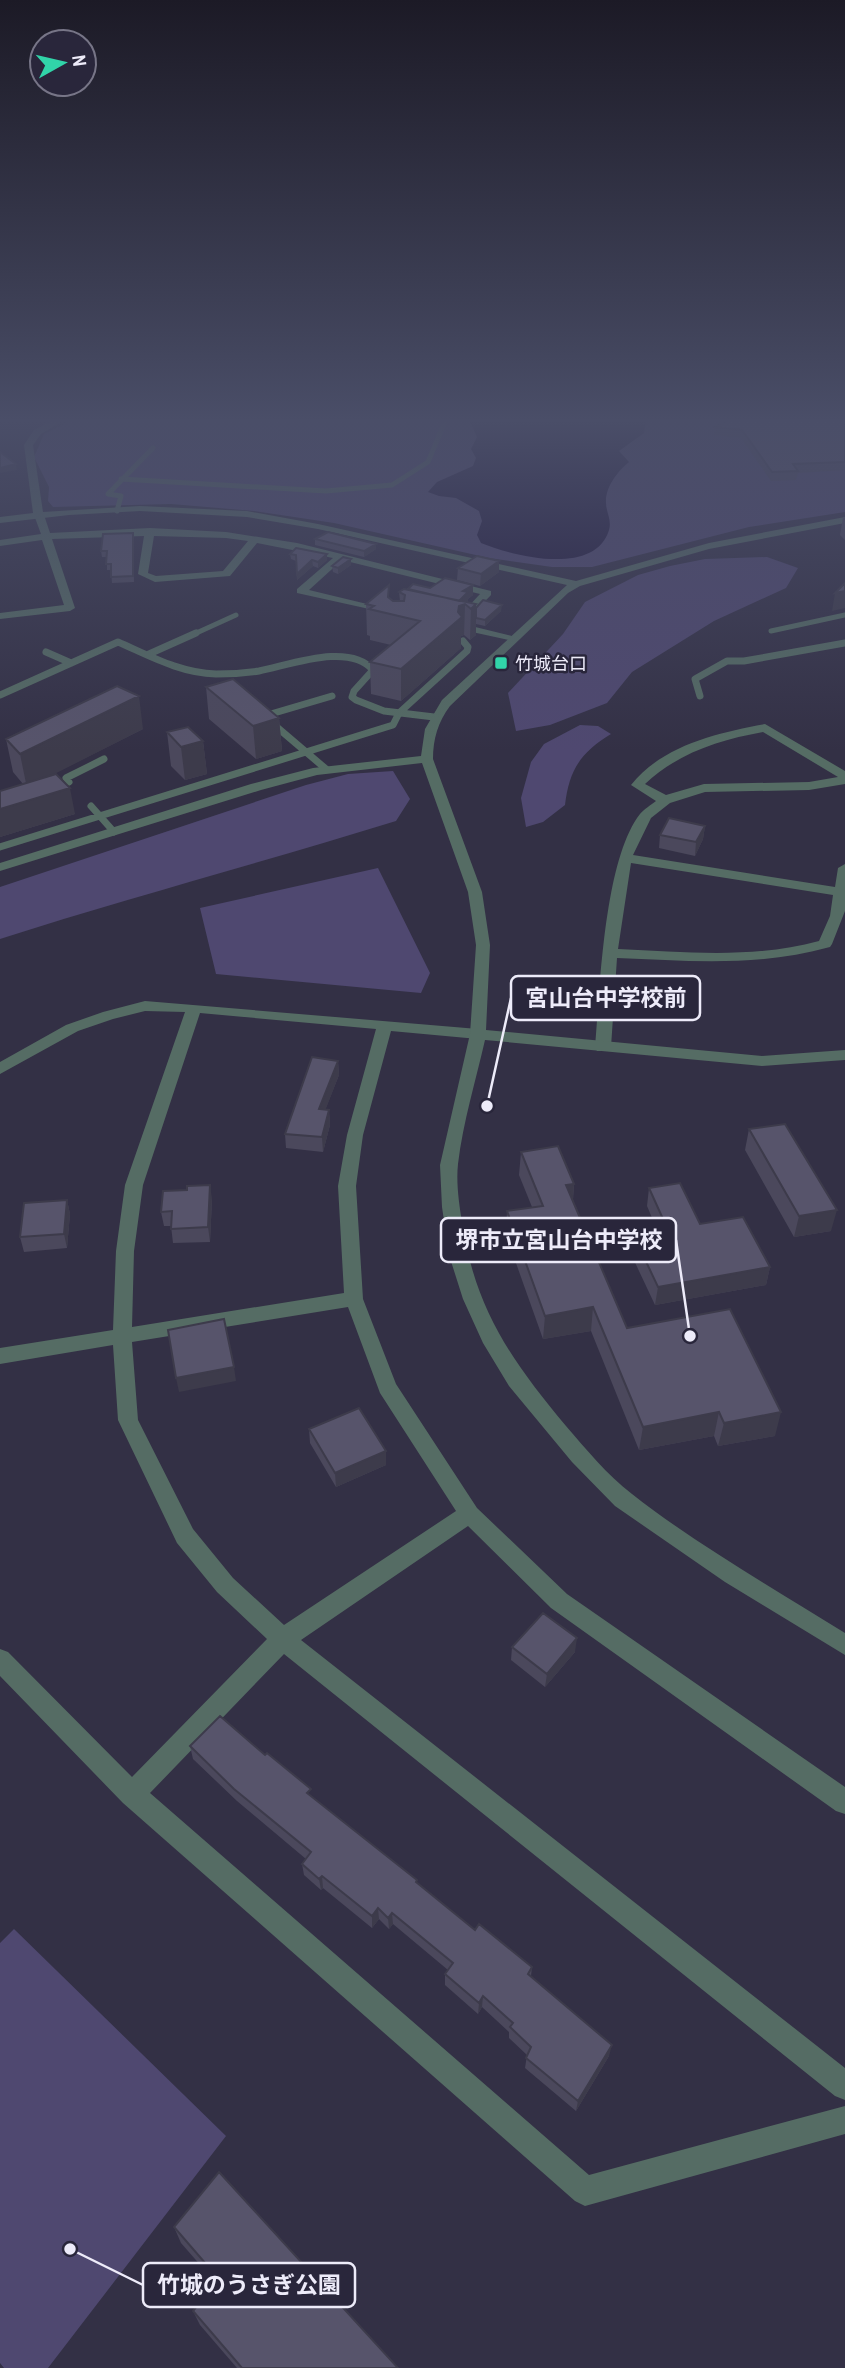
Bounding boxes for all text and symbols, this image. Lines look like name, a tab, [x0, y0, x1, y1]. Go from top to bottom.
north arrow	[28, 28, 98, 98]
text: N	[66, 53, 93, 68]
place label: 竹城台口	[515, 651, 587, 676]
marker: 竹城台口	[493, 655, 509, 671]
callout: 宮山台中学校前	[511, 976, 700, 1020]
text: 宮山台中学校前	[526, 982, 687, 1013]
callout: 堺市立宮山台中学校	[441, 1218, 676, 1262]
text: 堺市立宮山台中学校	[456, 1224, 663, 1255]
callout: 竹城のうさぎ公園	[143, 2263, 355, 2307]
text: 竹城のうさぎ公園	[157, 2269, 341, 2300]

